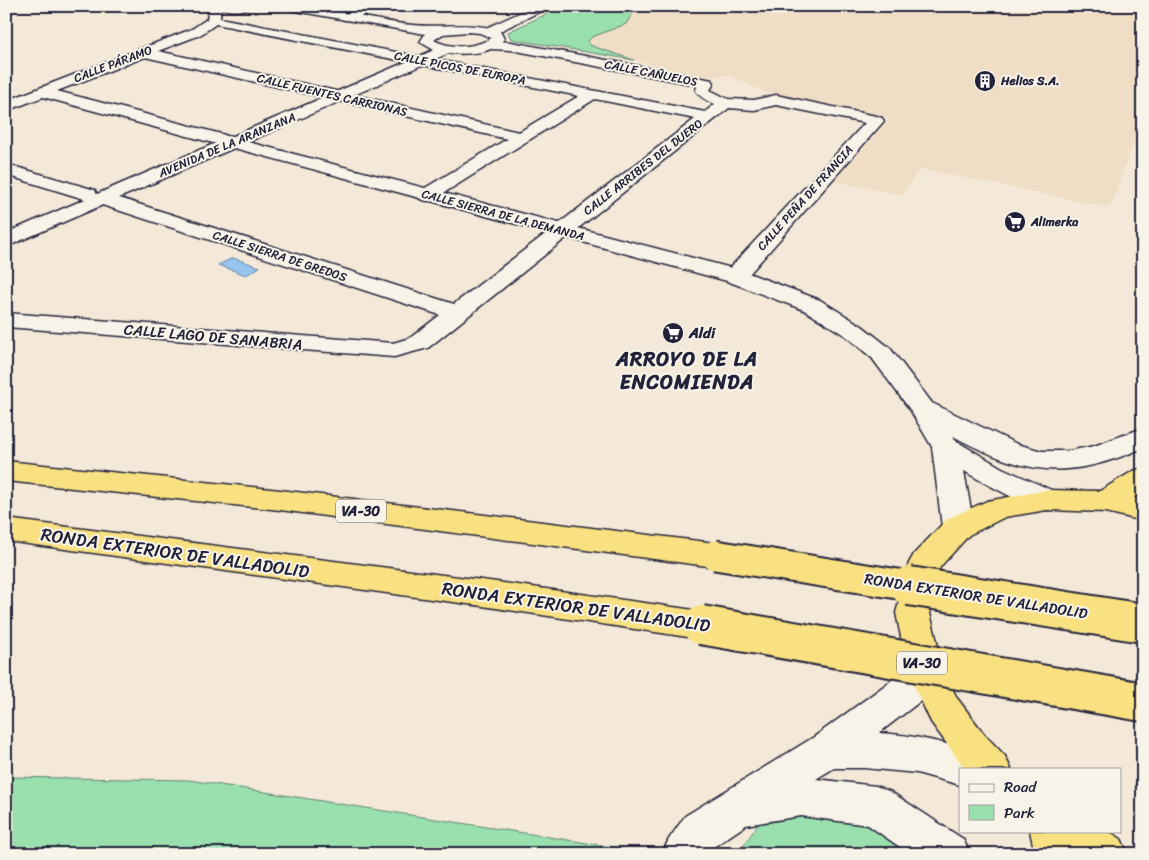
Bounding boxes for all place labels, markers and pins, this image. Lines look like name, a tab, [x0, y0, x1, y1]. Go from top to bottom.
building icon: Helios S.A.	[973, 69, 997, 93]
place label: Helios S.A.	[1000, 70, 1060, 92]
supermarket icon: Alimerka	[1003, 210, 1027, 234]
place label: Alimerka	[1030, 211, 1079, 233]
place label: Aldi	[688, 320, 716, 346]
supermarket icon: Aldi	[661, 321, 685, 345]

